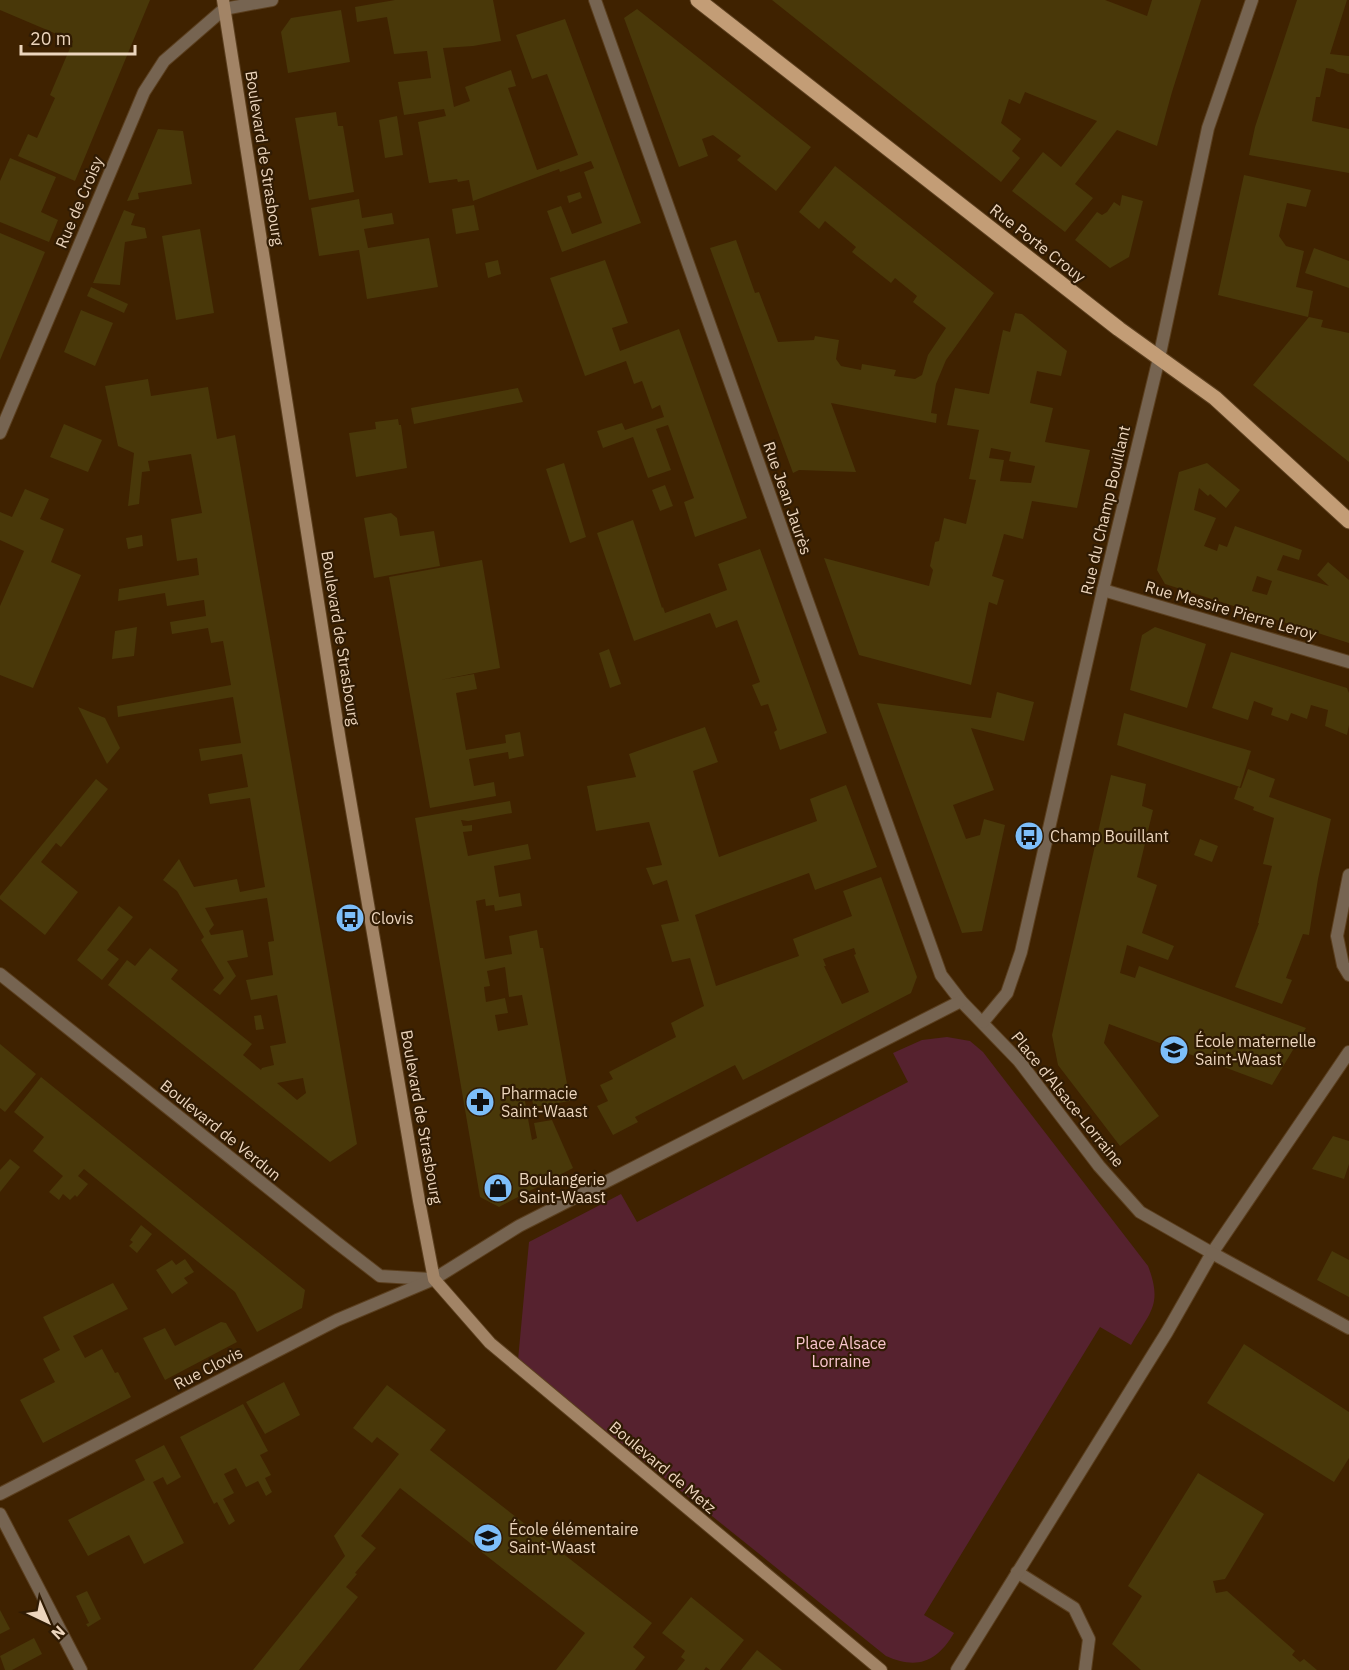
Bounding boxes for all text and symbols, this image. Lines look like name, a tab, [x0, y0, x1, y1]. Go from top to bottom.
scale bar	[21, 18, 135, 56]
text: 20 m	[30, 27, 72, 50]
street label: Boulevard de Strasbourg	[241, 69, 289, 247]
street label: Rue de Croisy	[51, 153, 107, 251]
street label: Rue Porte Crouy	[986, 199, 1090, 287]
street label: Rue du Champ Bouillant	[1076, 423, 1134, 597]
street label: Rue Jean Jaurès	[759, 439, 817, 557]
street label: Boulevard de Strasbourg	[317, 549, 365, 727]
street label: Rue Messire Pierre Leroy	[1143, 576, 1319, 644]
bus stop icon: Champ Bouillant	[1013, 820, 1045, 852]
place label: Champ Bouillant	[1050, 826, 1169, 846]
bus stop icon: Clovis	[334, 902, 366, 934]
place label: Clovis	[371, 908, 414, 928]
street label: Place d'Alsace-Lorraine	[1007, 1027, 1129, 1171]
street label: Boulevard de Strasbourg	[397, 1028, 447, 1206]
place label: École maternelle Saint-Waast	[1195, 1030, 1316, 1069]
school or university icon: École maternelle Saint-Waast	[1158, 1034, 1190, 1066]
street label: Boulevard de Verdun	[157, 1075, 285, 1185]
place label: Pharmacie Saint-Waast	[501, 1083, 588, 1121]
pharmacy icon: Pharmacie Saint-Waast	[464, 1086, 496, 1118]
place label: Boulangerie Saint-Waast	[519, 1169, 606, 1207]
shop icon: Boulangerie Saint-Waast	[482, 1172, 514, 1204]
park label: Place Alsace Lorraine	[796, 1333, 887, 1371]
street label: Rue Clovis	[170, 1342, 246, 1394]
street label: Boulevard de Metz	[606, 1417, 720, 1517]
place label: École élémentaire Saint-Waast	[509, 1518, 639, 1557]
school or university icon: École élémentaire Saint-Waast	[472, 1522, 504, 1554]
north arrow	[18, 1592, 78, 1652]
text: N	[47, 1622, 70, 1644]

